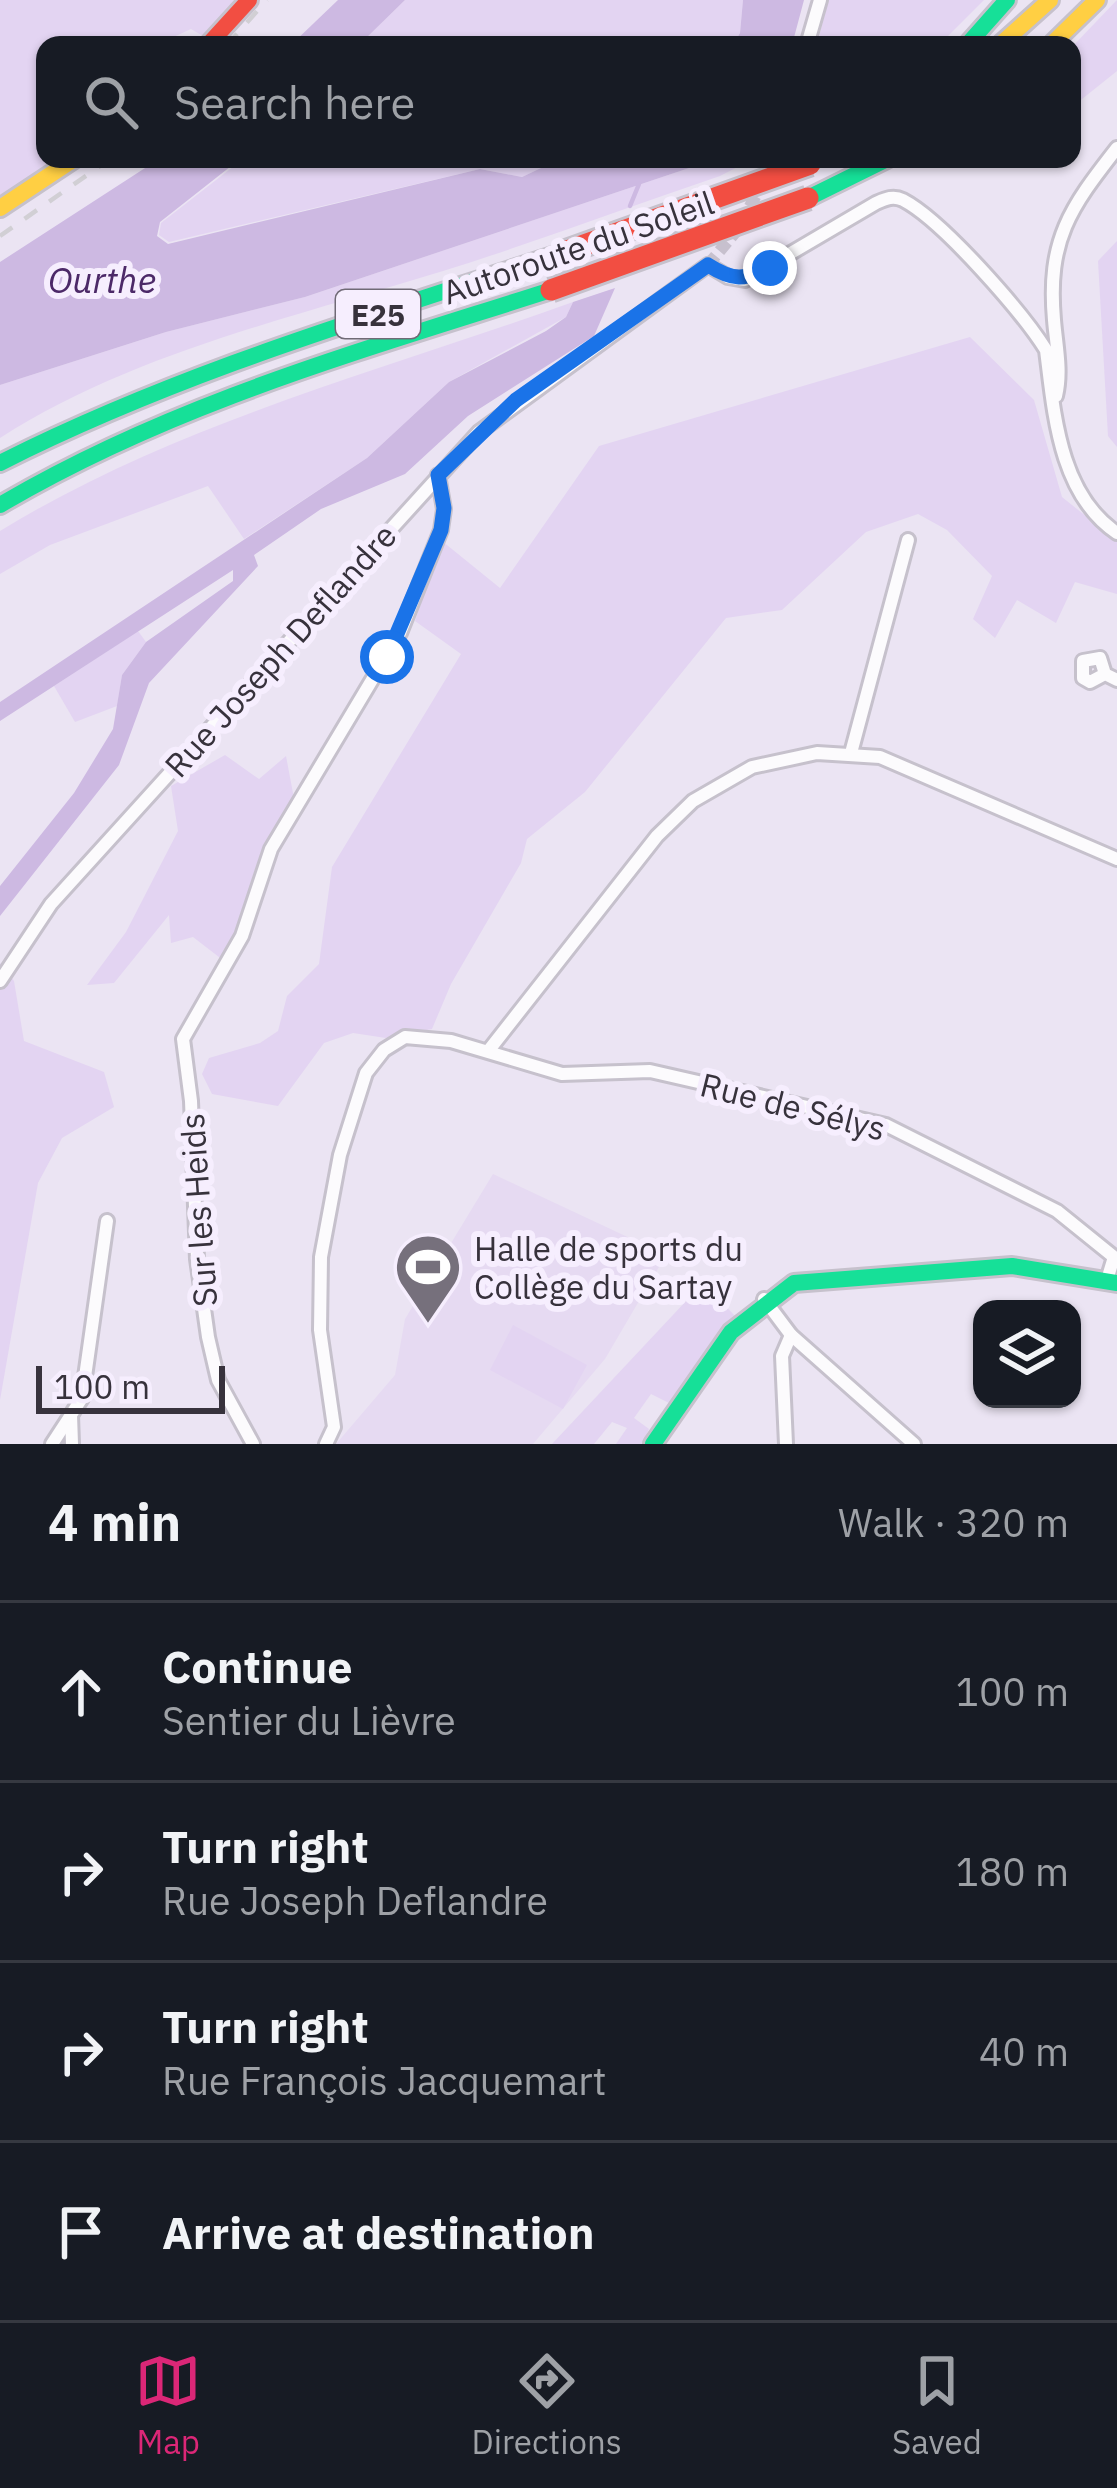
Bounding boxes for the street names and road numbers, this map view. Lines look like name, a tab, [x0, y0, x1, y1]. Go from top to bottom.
street label: Autoroute du Soleil	[437, 180, 719, 314]
road number: E25	[336, 290, 420, 338]
street label: Rue Joseph Deflandre	[155, 514, 405, 786]
street label: Rue de Sélys	[696, 1062, 890, 1150]
street label: Sur les Heids	[170, 1112, 226, 1308]

